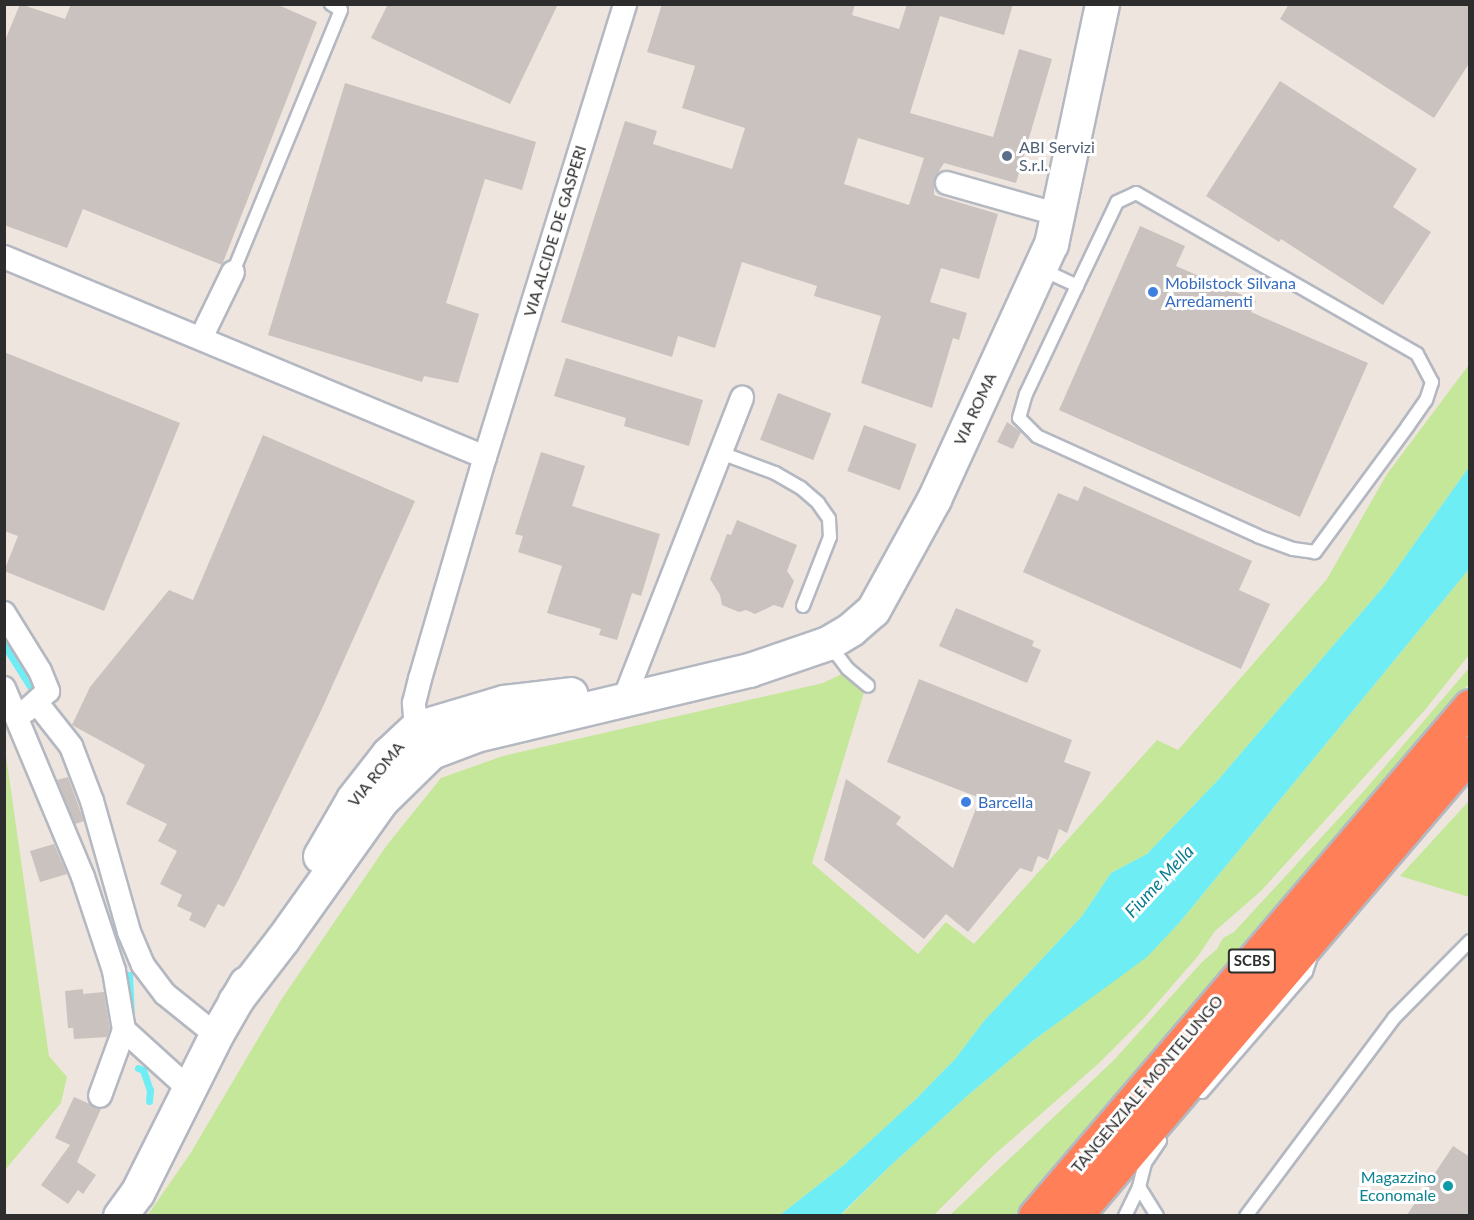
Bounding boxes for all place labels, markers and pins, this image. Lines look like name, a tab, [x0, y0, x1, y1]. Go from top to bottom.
place label: ABI Servizi S.r.l.	[1019, 137, 1095, 175]
marker: ABI Servizi S.r.l.	[1000, 149, 1014, 163]
place label: Mobilstock Silvana Arredamenti	[1165, 273, 1296, 311]
marker: Mobilstock Silvana Arredamenti	[1146, 285, 1160, 299]
place label: Barcella	[978, 792, 1033, 812]
marker: Barcella	[959, 795, 973, 809]
place label: Magazzino Economale	[1359, 1167, 1436, 1205]
marker: Magazzino Economale	[1441, 1179, 1455, 1193]

